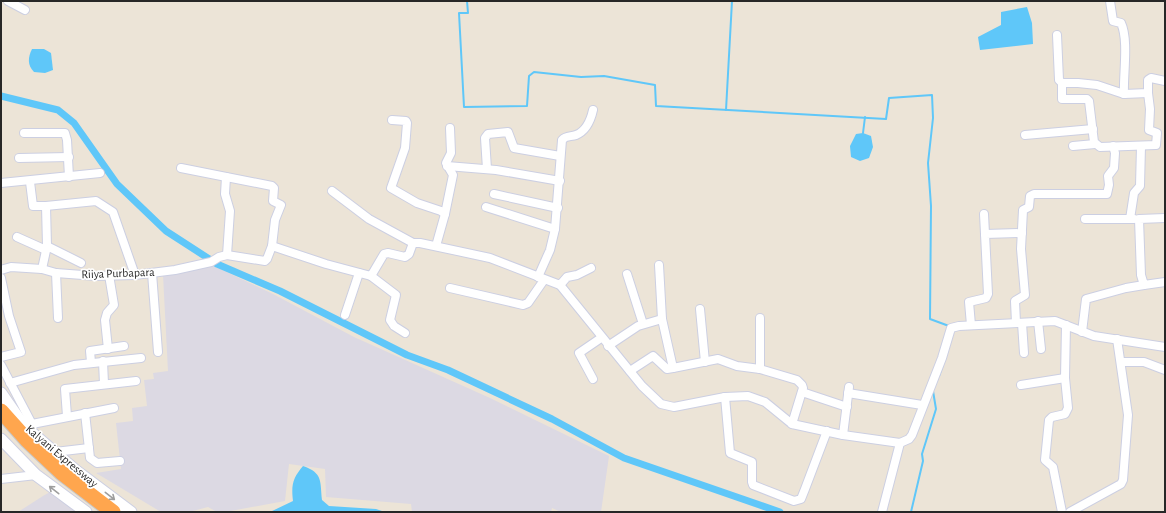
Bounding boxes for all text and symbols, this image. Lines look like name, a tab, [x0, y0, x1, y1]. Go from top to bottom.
street label: Riiya Purbapara	[81, 266, 155, 281]
street label: Kalyani Expressway	[23, 422, 100, 490]
one-way arrow	[49, 485, 60, 494]
one-way arrow	[104, 492, 115, 500]

